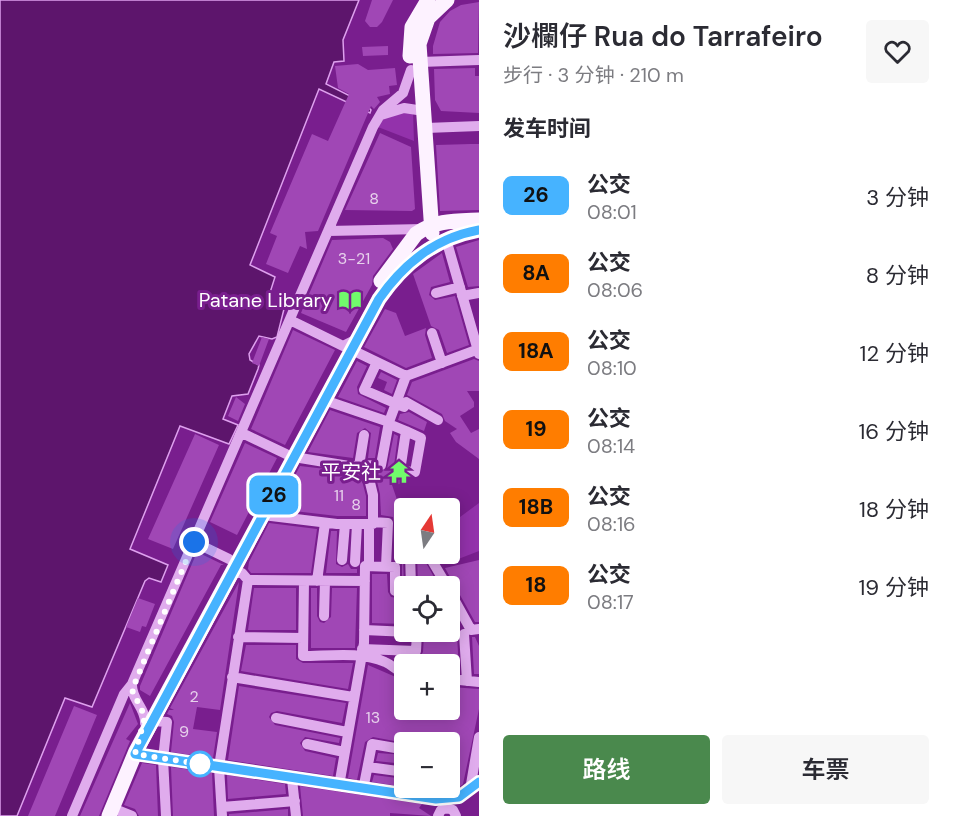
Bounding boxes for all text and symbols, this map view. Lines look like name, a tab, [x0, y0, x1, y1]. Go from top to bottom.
text: 沙欄仔 Rua do Tarrafeiro	[503, 18, 823, 55]
button: heart	[866, 20, 929, 83]
text: 步行 · 3 分钟 · 210 m	[503, 62, 684, 88]
text: 发车时间	[503, 114, 591, 143]
text: 公交	[587, 170, 631, 199]
text: 26	[523, 181, 549, 209]
text: 3 分钟	[866, 183, 929, 212]
house number: 8	[369, 188, 379, 209]
text: 08:01	[587, 199, 637, 225]
house number: 3-21	[338, 248, 370, 269]
text: 公交	[587, 248, 631, 277]
text: 8A	[522, 259, 550, 287]
text: 8 分钟	[866, 261, 929, 290]
text: 08:06	[587, 277, 643, 303]
place label: Patane Library	[199, 287, 332, 313]
library icon: Patane Library	[337, 287, 363, 313]
text: 公交	[587, 326, 631, 355]
text: 18A	[518, 337, 554, 365]
text: 12 分钟	[860, 339, 929, 368]
text: 08:10	[587, 355, 637, 381]
text: 公交	[587, 404, 631, 433]
text: 19	[526, 415, 546, 443]
text: 16 分钟	[858, 417, 929, 446]
text: 08:14	[587, 433, 635, 459]
place label: 平安社	[321, 459, 381, 485]
temple icon: 平安社	[386, 459, 412, 485]
line badge: 26	[247, 476, 301, 514]
text: 26	[261, 481, 287, 509]
text: 公交	[587, 482, 631, 511]
house number: 11	[334, 485, 344, 506]
text: 18B	[519, 493, 553, 521]
house number: 8	[351, 494, 361, 515]
text: 18 分钟	[859, 495, 929, 524]
north arrow	[394, 498, 460, 564]
map controls	[394, 498, 460, 798]
text: 08:16	[587, 511, 636, 537]
your location	[179, 527, 209, 557]
text: 公交	[587, 560, 631, 589]
text: 18	[526, 571, 546, 599]
text: 19 分钟	[858, 573, 929, 602]
button: locate	[394, 576, 460, 642]
text: 08:17	[587, 589, 634, 615]
button: +	[394, 654, 460, 720]
house number: 2	[189, 686, 199, 707]
house number: 13	[366, 707, 380, 728]
house number: 9	[179, 721, 189, 742]
button: −	[394, 732, 460, 798]
button: 路线	[503, 735, 710, 804]
button: 车票	[722, 735, 929, 804]
unlabelled marker	[187, 751, 213, 777]

